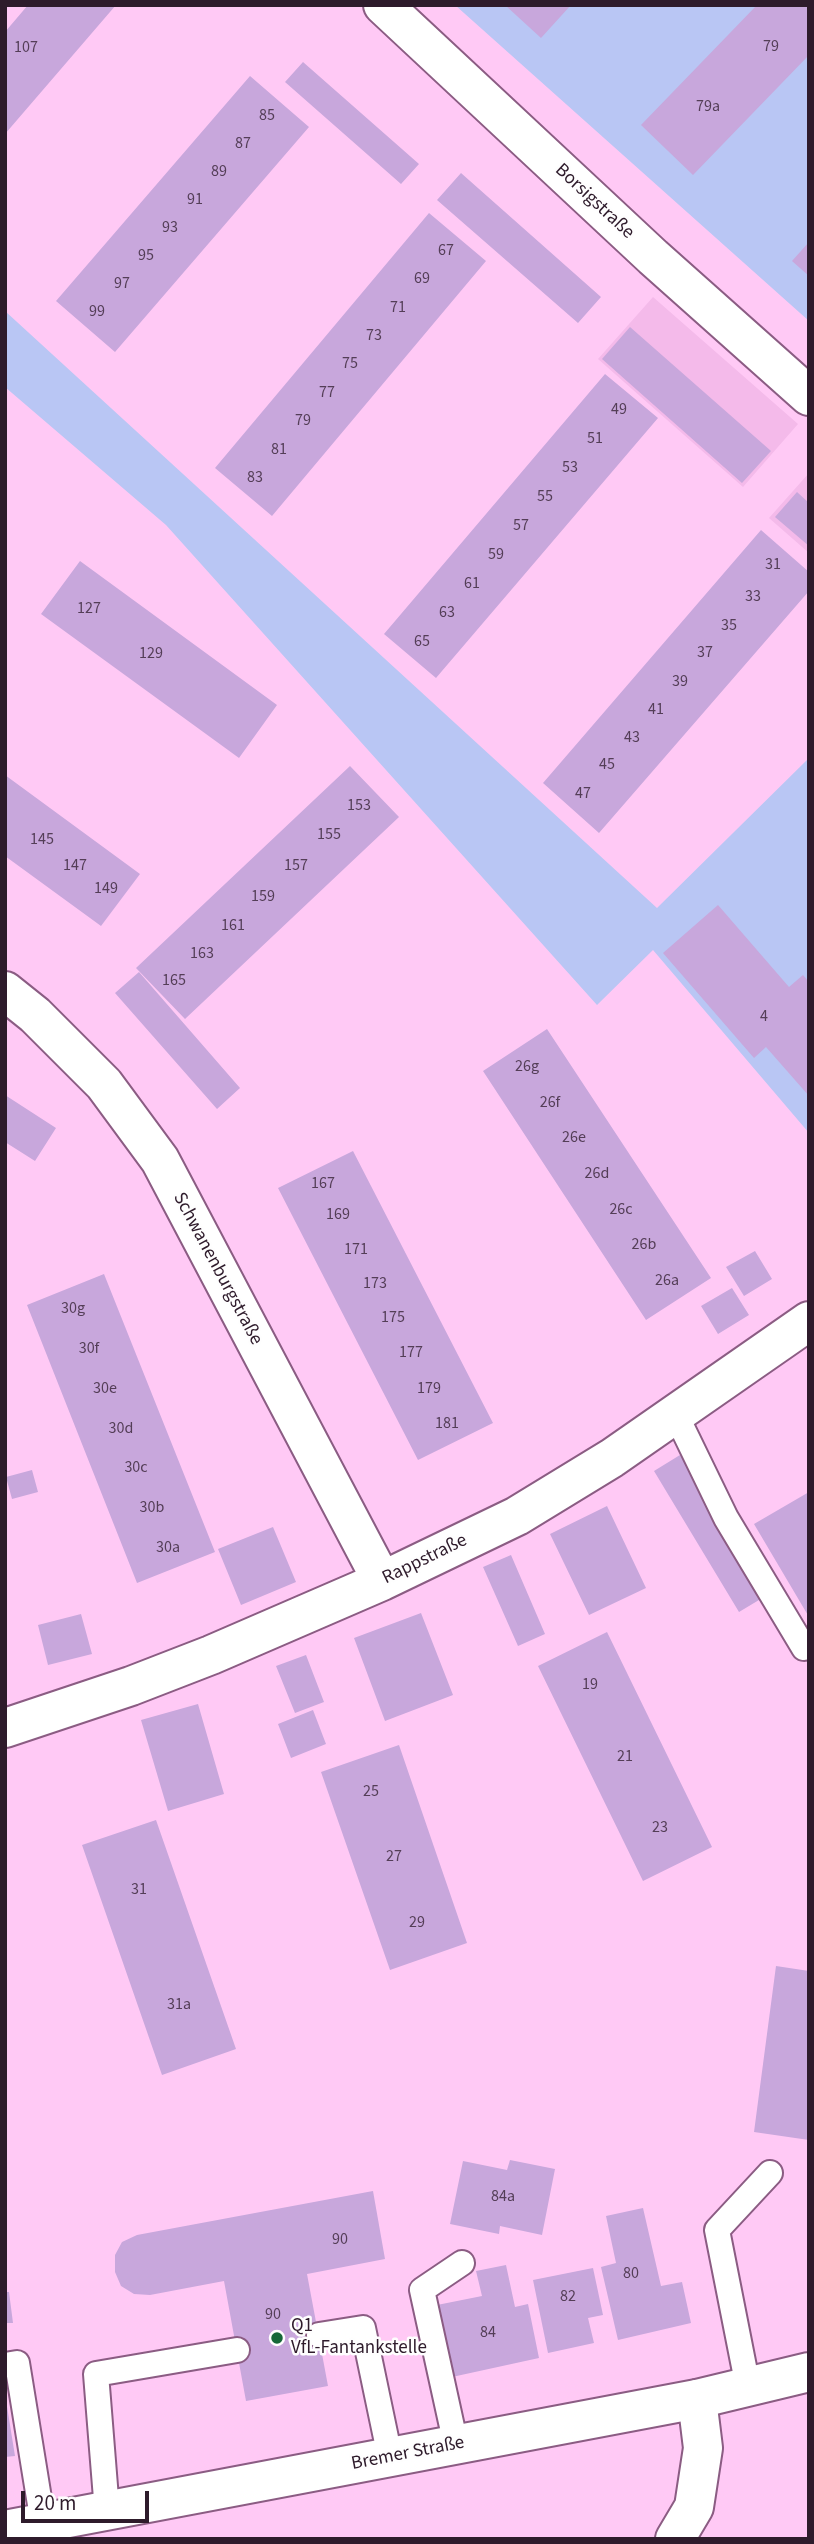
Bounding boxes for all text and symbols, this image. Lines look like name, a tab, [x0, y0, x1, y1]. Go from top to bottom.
house number: 79	[763, 37, 779, 57]
house number: 107	[14, 38, 38, 58]
house number: 79a	[696, 97, 720, 117]
house number: 85	[259, 106, 275, 126]
house number: 87	[235, 134, 251, 154]
street label: Borsigstraße	[550, 159, 638, 245]
house number: 89	[211, 162, 227, 182]
house number: 91	[187, 190, 203, 210]
house number: 93	[162, 218, 178, 238]
house number: 67	[438, 241, 454, 261]
house number: 95	[138, 246, 154, 266]
house number: 69	[414, 269, 430, 289]
house number: 97	[114, 274, 130, 294]
house number: 71	[390, 298, 406, 318]
house number: 99	[89, 302, 105, 322]
house number: 73	[366, 326, 382, 346]
house number: 75	[342, 354, 358, 374]
house number: 77	[319, 383, 335, 403]
house number: 49	[611, 400, 627, 420]
house number: 79	[295, 411, 311, 431]
house number: 51	[587, 429, 603, 449]
house number: 81	[271, 440, 287, 460]
house number: 53	[562, 458, 578, 478]
house number: 83	[247, 468, 263, 488]
house number: 55	[537, 487, 553, 507]
house number: 57	[513, 516, 529, 536]
house number: 59	[488, 545, 504, 565]
house number: 31	[765, 555, 781, 575]
house number: 61	[464, 574, 480, 594]
house number: 33	[745, 587, 761, 607]
house number: 127	[77, 599, 101, 619]
house number: 63	[439, 603, 455, 623]
house number: 35	[721, 616, 737, 636]
house number: 65	[414, 632, 430, 652]
house number: 37	[697, 643, 713, 663]
house number: 129	[139, 644, 163, 664]
house number: 39	[672, 672, 688, 692]
house number: 41	[648, 700, 664, 720]
house number: 43	[624, 728, 640, 748]
house number: 45	[599, 755, 615, 775]
house number: 47	[575, 784, 591, 804]
house number: 153	[347, 796, 371, 816]
house number: 155	[317, 825, 341, 845]
house number: 145	[30, 830, 54, 850]
house number: 147	[63, 856, 87, 876]
house number: 157	[284, 856, 308, 876]
house number: 149	[94, 879, 118, 899]
house number: 159	[251, 887, 275, 907]
house number: 161	[221, 916, 245, 936]
house number: 163	[190, 944, 214, 964]
house number: 165	[162, 971, 186, 991]
house number: 4	[760, 1007, 768, 1027]
house number: 26g	[515, 1057, 539, 1077]
house number: 26f	[540, 1093, 560, 1113]
house number: 26e	[562, 1128, 586, 1148]
house number: 26d	[585, 1164, 609, 1184]
house number: 167	[311, 1174, 335, 1194]
street label: Schwanenburgstraße	[167, 1189, 267, 1349]
house number: 26c	[609, 1200, 633, 1220]
house number: 169	[326, 1205, 350, 1225]
house number: 26b	[632, 1235, 656, 1255]
house number: 171	[344, 1240, 368, 1260]
house number: 26a	[655, 1271, 679, 1291]
house number: 173	[363, 1274, 387, 1294]
house number: 30g	[61, 1299, 85, 1319]
house number: 175	[381, 1308, 405, 1328]
house number: 30f	[79, 1339, 99, 1359]
house number: 177	[399, 1343, 423, 1363]
house number: 30e	[93, 1379, 117, 1399]
house number: 179	[417, 1379, 441, 1399]
house number: 181	[435, 1414, 459, 1434]
house number: 30d	[109, 1419, 133, 1439]
house number: 30c	[124, 1458, 148, 1478]
house number: 30b	[140, 1498, 164, 1518]
street label: Rappstraße	[379, 1530, 471, 1590]
house number: 30a	[156, 1538, 180, 1558]
house number: 19	[582, 1675, 598, 1695]
house number: 21	[617, 1747, 633, 1767]
house number: 25	[363, 1782, 379, 1802]
house number: 23	[652, 1818, 668, 1838]
house number: 27	[386, 1847, 402, 1867]
house number: 31	[131, 1880, 147, 1900]
house number: 29	[409, 1913, 425, 1933]
house number: 31a	[167, 1995, 191, 2015]
house number: 84a	[491, 2187, 515, 2207]
house number: 90	[332, 2230, 348, 2250]
house number: 80	[623, 2264, 639, 2284]
house number: 82	[560, 2287, 576, 2307]
house number: 90	[265, 2305, 281, 2325]
place label: Q1 VfL-Fantankstelle	[291, 2316, 427, 2360]
house number: 84	[480, 2323, 496, 2343]
marker: Q1 VfL-Fantankstelle	[269, 2330, 285, 2346]
street label: Bremer Straße	[349, 2432, 467, 2476]
scale bar	[24, 2478, 152, 2522]
text: 20 m	[34, 2488, 76, 2518]

